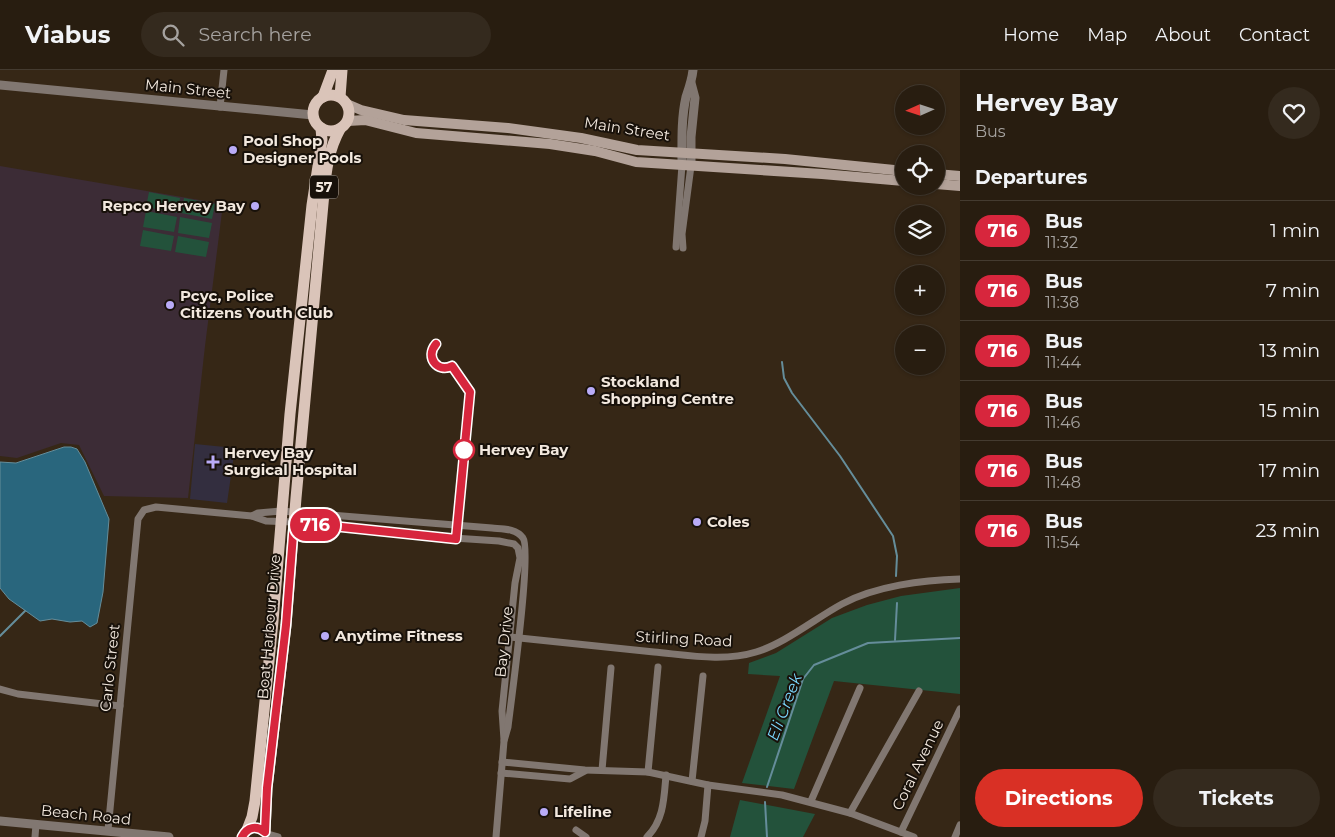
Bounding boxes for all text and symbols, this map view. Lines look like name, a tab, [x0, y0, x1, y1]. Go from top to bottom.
search box	[141, 12, 491, 57]
text: Viabus	[25, 20, 111, 49]
icon: search	[159, 21, 187, 49]
text: Search here	[199, 23, 312, 46]
text: Home	[1003, 24, 1059, 46]
text: Map	[1087, 24, 1127, 46]
text: About	[1155, 24, 1211, 46]
text: Contact	[1239, 24, 1310, 46]
street label: Main Street	[144, 75, 232, 102]
north arrow	[895, 85, 945, 135]
map controls	[895, 85, 945, 375]
button: heart	[1268, 87, 1320, 139]
text: Hervey Bay	[975, 88, 1118, 117]
street label: Main Street	[583, 112, 671, 145]
text: Bus	[975, 122, 1006, 141]
place label: Pool Shop Designer Pools	[243, 131, 361, 167]
marker: Pool Shop Designer Pools	[227, 144, 239, 156]
button: locate	[895, 145, 945, 195]
text: Departures	[975, 166, 1087, 189]
road number: 57	[310, 175, 338, 198]
place label: Repco Hervey Bay	[102, 196, 246, 215]
marker: Repco Hervey Bay	[249, 200, 261, 212]
button: layers	[895, 205, 945, 255]
text: Bus	[1045, 210, 1083, 233]
text: 1 min	[1270, 219, 1320, 242]
text: 716	[988, 220, 1017, 242]
text: 11:32	[1045, 233, 1078, 252]
button: +	[895, 265, 945, 315]
text: Bus	[1045, 270, 1083, 293]
text: 7 min	[1266, 279, 1320, 302]
text: 716	[988, 280, 1017, 302]
place label: Pcyc, Police Citizens Youth Club	[180, 286, 333, 322]
text: 11:38	[1045, 293, 1079, 312]
marker: Pcyc, Police Citizens Youth Club	[164, 299, 176, 311]
button: −	[895, 325, 945, 375]
text: Bus	[1045, 330, 1083, 353]
text: 13 min	[1259, 339, 1320, 362]
text: 716	[988, 340, 1017, 362]
text: 11:44	[1045, 353, 1081, 372]
place label: Stockland Shopping Centre	[601, 372, 734, 408]
marker: Stockland Shopping Centre	[585, 385, 597, 397]
text: Bus	[1045, 390, 1083, 413]
text: 15 min	[1259, 399, 1320, 422]
text: 716	[988, 400, 1017, 422]
text: 11:46	[1045, 413, 1080, 432]
marker: Hervey Bay	[453, 439, 475, 461]
place label: Hervey Bay	[479, 440, 569, 459]
place label: Hervey Bay Surgical Hospital	[224, 443, 357, 479]
text: Bus	[1045, 450, 1083, 473]
marker: Hervey Bay Surgical Hospital	[206, 455, 220, 469]
text: 17 min	[1259, 459, 1320, 482]
text: 716	[988, 460, 1017, 482]
text: 11:48	[1045, 473, 1081, 492]
line badge: 716	[286, 509, 344, 541]
text: Bus	[1045, 510, 1083, 533]
place label: Coles	[707, 512, 749, 531]
text: 716	[300, 514, 330, 536]
marker: Coles	[691, 516, 703, 528]
text: 23 min	[1255, 519, 1320, 542]
text: 716	[988, 520, 1017, 542]
text: 11:54	[1045, 533, 1080, 552]
street label: Boat Harbour Drive	[253, 554, 284, 700]
street label: Bay Drive	[490, 606, 517, 678]
street label: Carlo Street	[95, 623, 124, 713]
place label: Anytime Fitness	[334, 626, 463, 645]
street label: Stirling Road	[635, 626, 733, 651]
marker: Anytime Fitness	[319, 630, 331, 642]
water label: Eli Creek	[763, 670, 806, 743]
street label: Coral Avenue	[887, 716, 948, 813]
button: Directions	[975, 769, 1143, 827]
button: Tickets	[1153, 769, 1320, 827]
street label: Beach Road	[40, 800, 132, 829]
place label: Lifeline	[554, 802, 612, 821]
marker: Lifeline	[538, 806, 550, 818]

